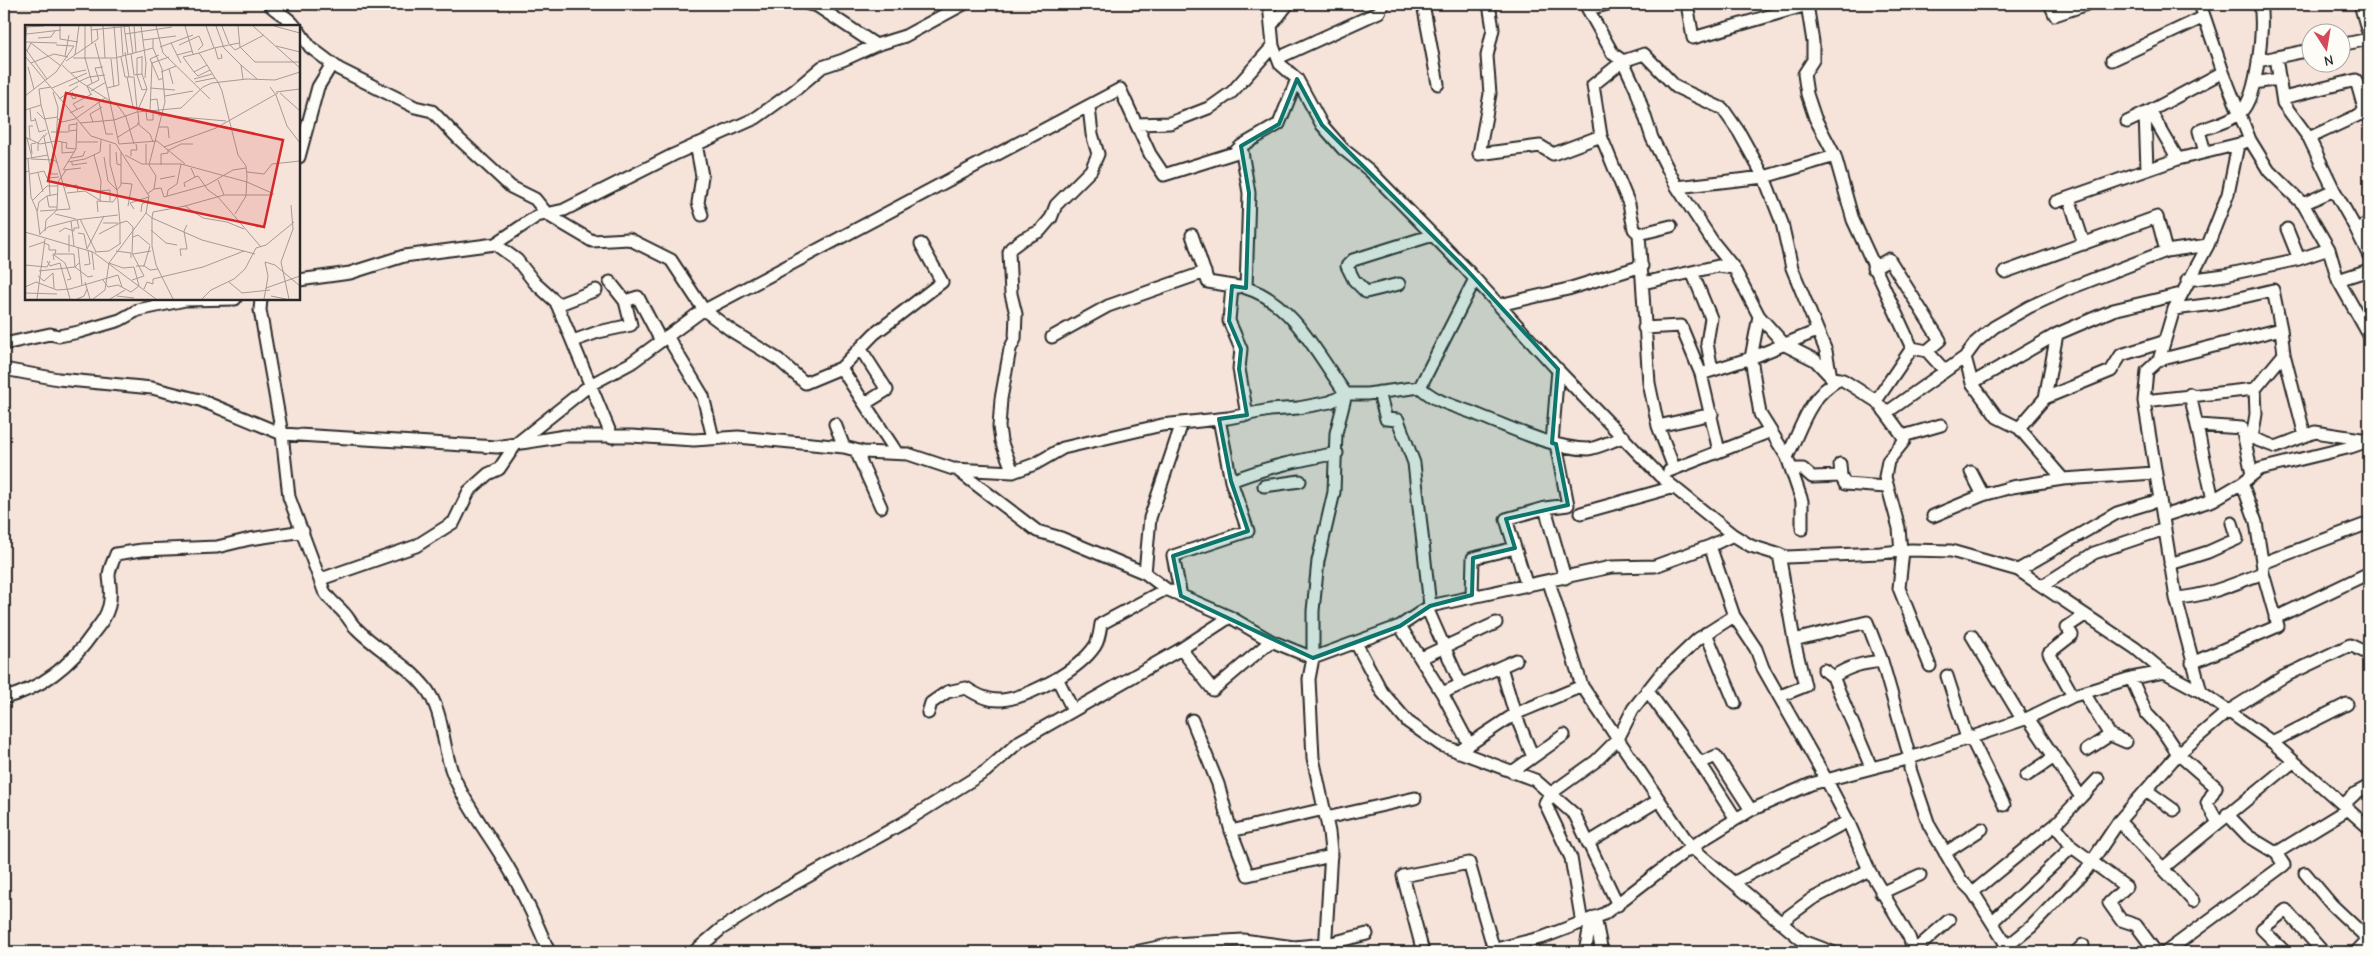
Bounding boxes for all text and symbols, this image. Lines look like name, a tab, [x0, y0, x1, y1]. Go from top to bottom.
north arrow	[2300, 22, 2350, 72]
inset map	[25, 25, 300, 300]
text: N	[2322, 51, 2335, 69]

